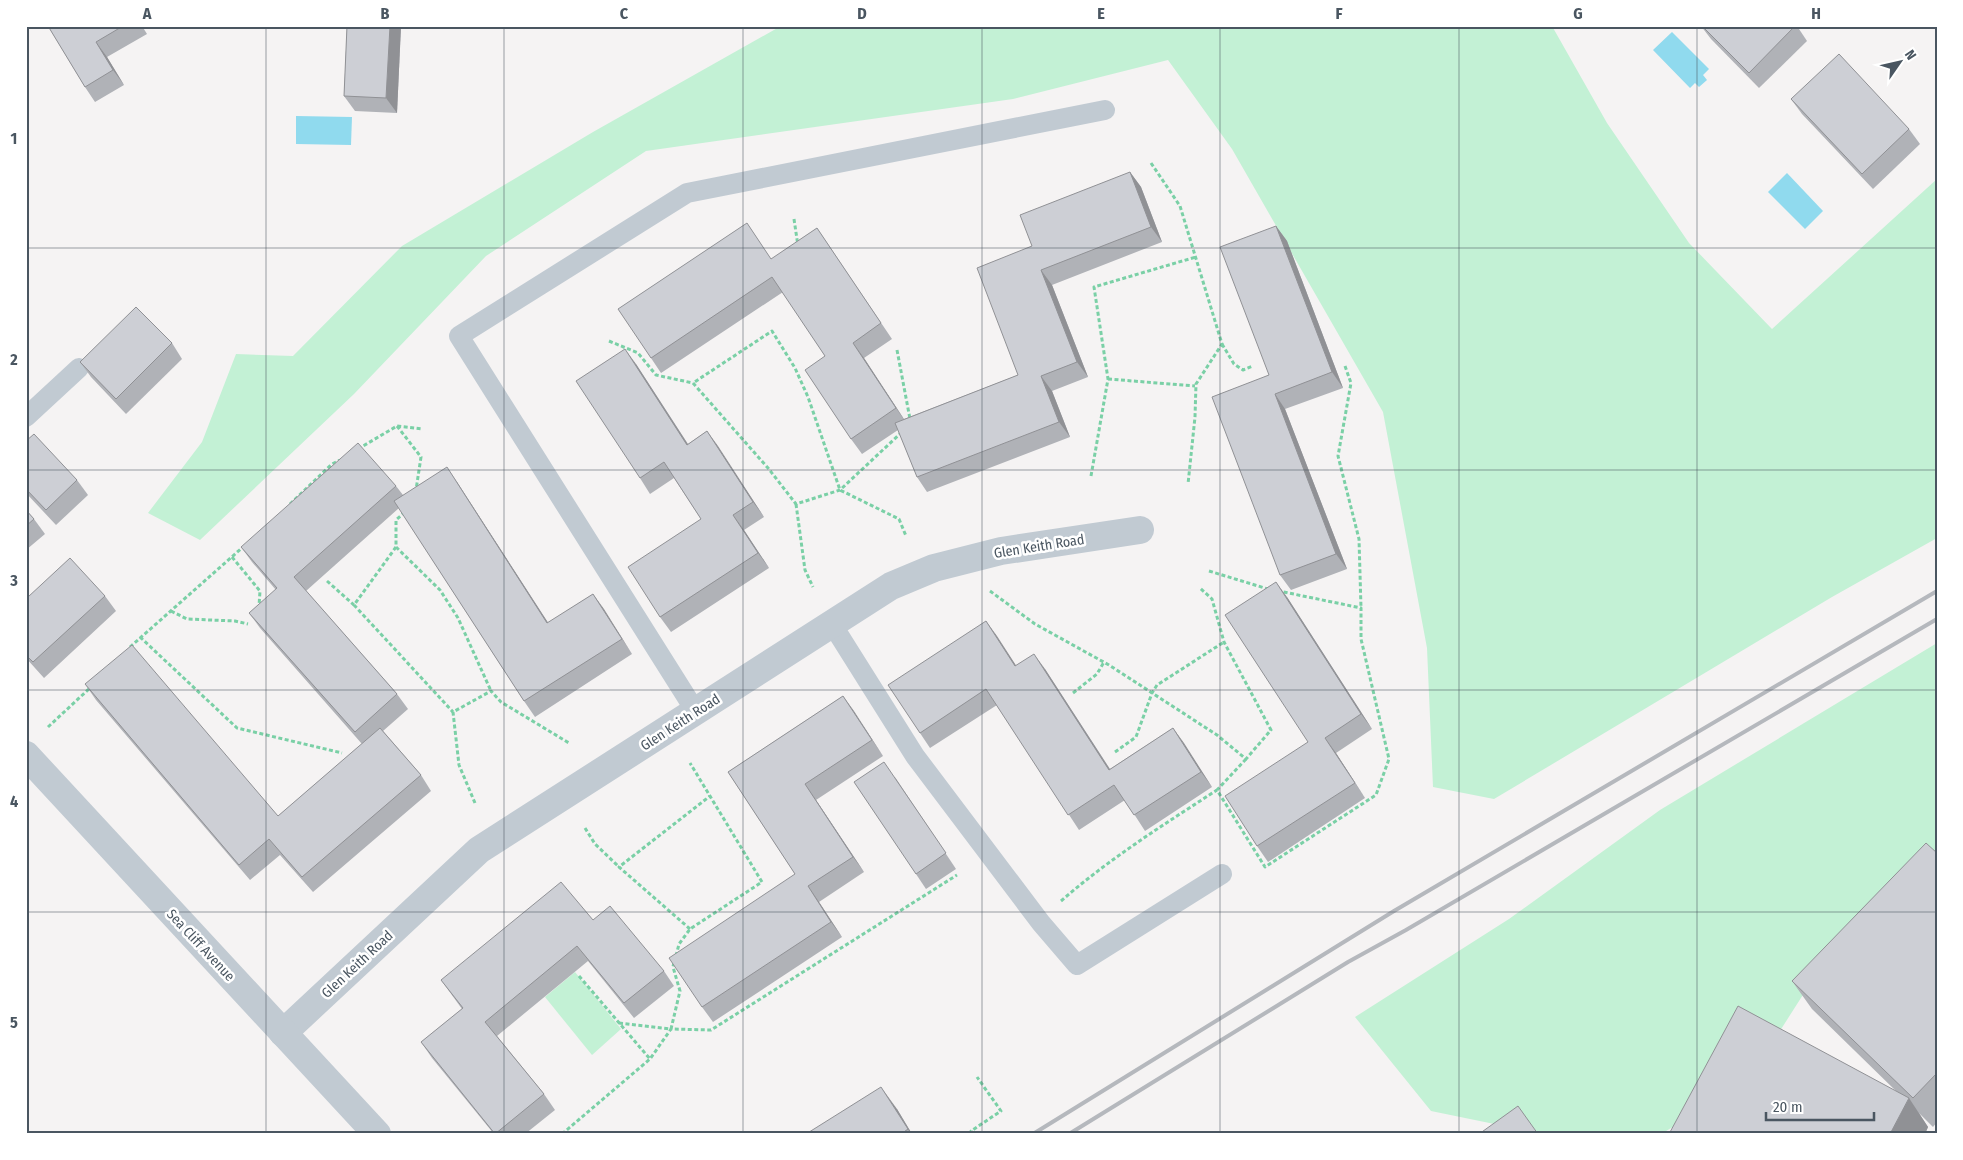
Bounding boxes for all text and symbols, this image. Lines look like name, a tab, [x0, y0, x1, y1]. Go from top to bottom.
text: A	[142, 4, 152, 23]
text: B	[381, 4, 390, 23]
text: C	[620, 4, 629, 23]
text: D	[857, 4, 867, 23]
text: E	[1097, 4, 1105, 23]
text: F	[1335, 4, 1343, 23]
text: G	[1573, 4, 1583, 23]
text: H	[1811, 4, 1821, 23]
north arrow	[1876, 38, 1926, 88]
text: N	[1901, 47, 1920, 63]
text: 1	[11, 129, 17, 148]
text: 2	[9, 350, 18, 369]
street label: Glen Keith Road	[993, 531, 1085, 562]
text: 3	[9, 571, 18, 590]
street label: Glen Keith Road	[637, 690, 723, 754]
text: 4	[10, 792, 18, 811]
street label: Sea Cliff Avenue	[163, 906, 238, 985]
street label: Glen Keith Road	[318, 927, 396, 1002]
text: 5	[10, 1013, 18, 1032]
scale bar	[1766, 1090, 1873, 1122]
text: 20 m	[1773, 1098, 1803, 1116]

